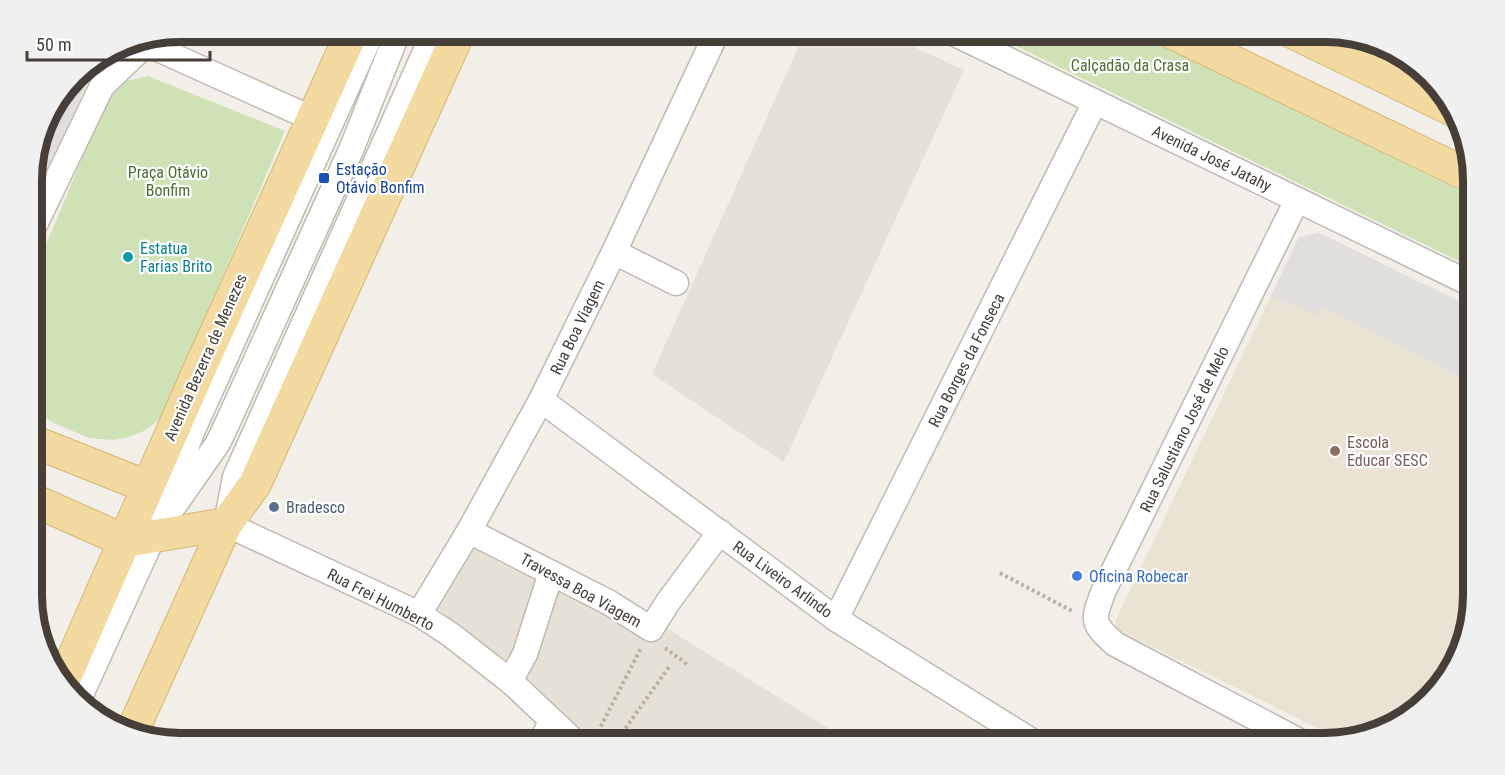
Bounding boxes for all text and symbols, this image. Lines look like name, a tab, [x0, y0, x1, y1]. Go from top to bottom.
scale bar	[27, 24, 210, 62]
text: 50 m	[36, 34, 71, 55]
park label: Calçadão da Crasa	[1071, 56, 1189, 75]
street label: Avenida José Jatahy	[1149, 121, 1275, 196]
place label: Estação Otávio Bonfim	[336, 160, 425, 197]
park label: Praça Otávio Bonfim	[128, 163, 208, 200]
marker: Estação Otávio Bonfim	[317, 171, 331, 185]
place label: Estatua Farias Brito	[140, 239, 212, 276]
marker: Estatua Farias Brito	[121, 250, 135, 264]
street label: Avenida Bezerra de Menezes	[160, 271, 251, 444]
street label: Rua Boa Viagem	[546, 277, 609, 378]
street label: Rua Borges da Fonseca	[924, 290, 1008, 430]
street label: Rua Salustiano José de Melo	[1136, 343, 1233, 515]
place label: Escola Educar SESC	[1347, 433, 1428, 470]
marker: Escola Educar SESC	[1328, 444, 1342, 458]
place label: Bradesco	[286, 498, 345, 517]
marker: Bradesco	[267, 500, 281, 514]
street label: Rua Liveiro Arlindo	[729, 537, 836, 622]
street label: Travessa Boa Viagem	[517, 549, 645, 632]
street label: Rua Frei Humberto	[324, 564, 437, 635]
place label: Oficina Robecar	[1089, 567, 1189, 586]
marker: Oficina Robecar	[1070, 569, 1084, 583]

